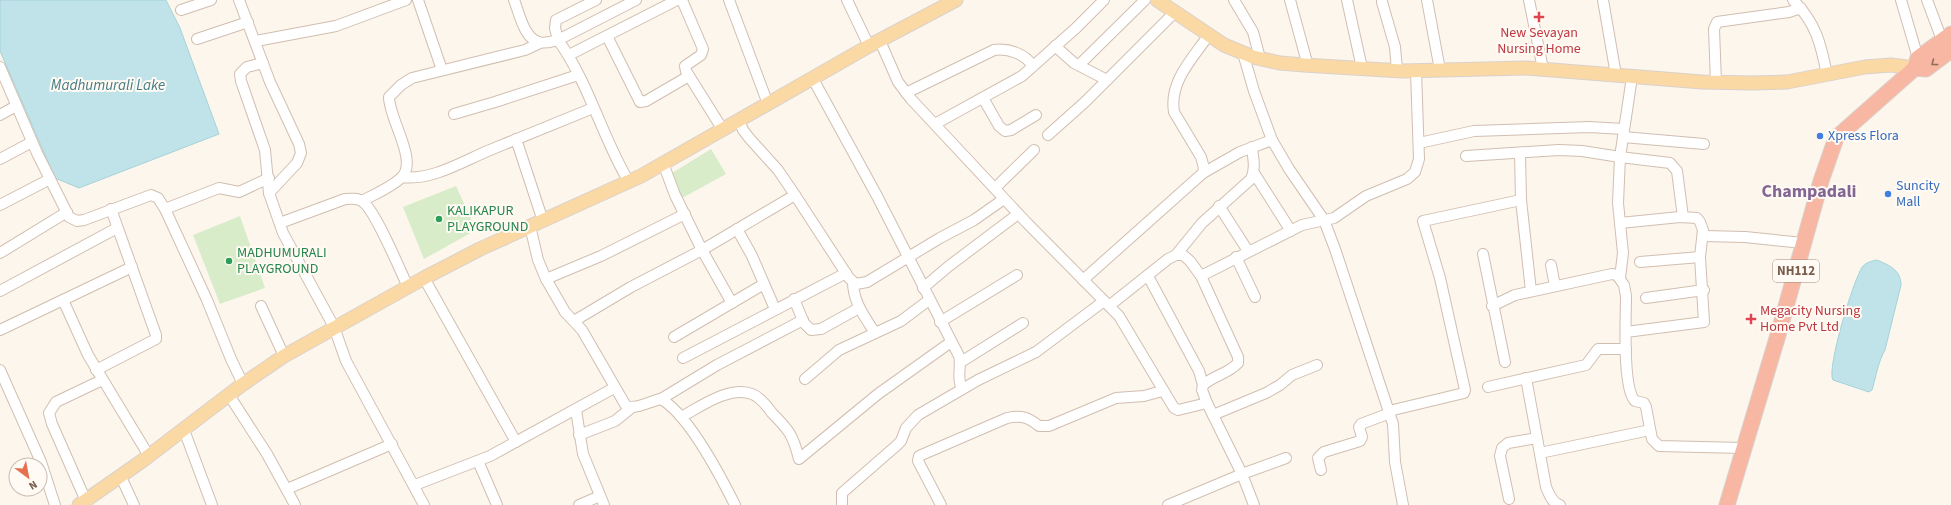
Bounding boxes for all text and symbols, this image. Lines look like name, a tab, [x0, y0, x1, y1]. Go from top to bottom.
marker: New Sevayan Nursing Home	[1533, 11, 1545, 23]
place label: New Sevayan Nursing Home	[1497, 23, 1581, 59]
one-way arrow	[1931, 58, 1938, 66]
water label: Madhumurali Lake	[51, 75, 165, 96]
place label: Xpress Flora	[1828, 126, 1899, 146]
marker: Xpress Flora	[1815, 131, 1825, 141]
place label: Suncity Mall	[1896, 176, 1940, 212]
district label: Champadali	[1761, 179, 1857, 204]
marker: Suncity Mall	[1883, 189, 1893, 199]
place label: KALIKAPUR PLAYGROUND	[447, 201, 528, 237]
marker: KALIKAPUR PLAYGROUND	[434, 214, 444, 224]
place label: MADHUMURALI PLAYGROUND	[237, 243, 327, 279]
marker: MADHUMURALI PLAYGROUND	[224, 256, 234, 266]
road number: NH112	[1773, 260, 1819, 282]
place label: Megacity Nursing Home Pvt Ltd	[1760, 301, 1860, 337]
marker: Megacity Nursing Home Pvt Ltd	[1745, 313, 1757, 325]
north arrow	[8, 457, 48, 497]
text: N	[26, 477, 40, 493]

